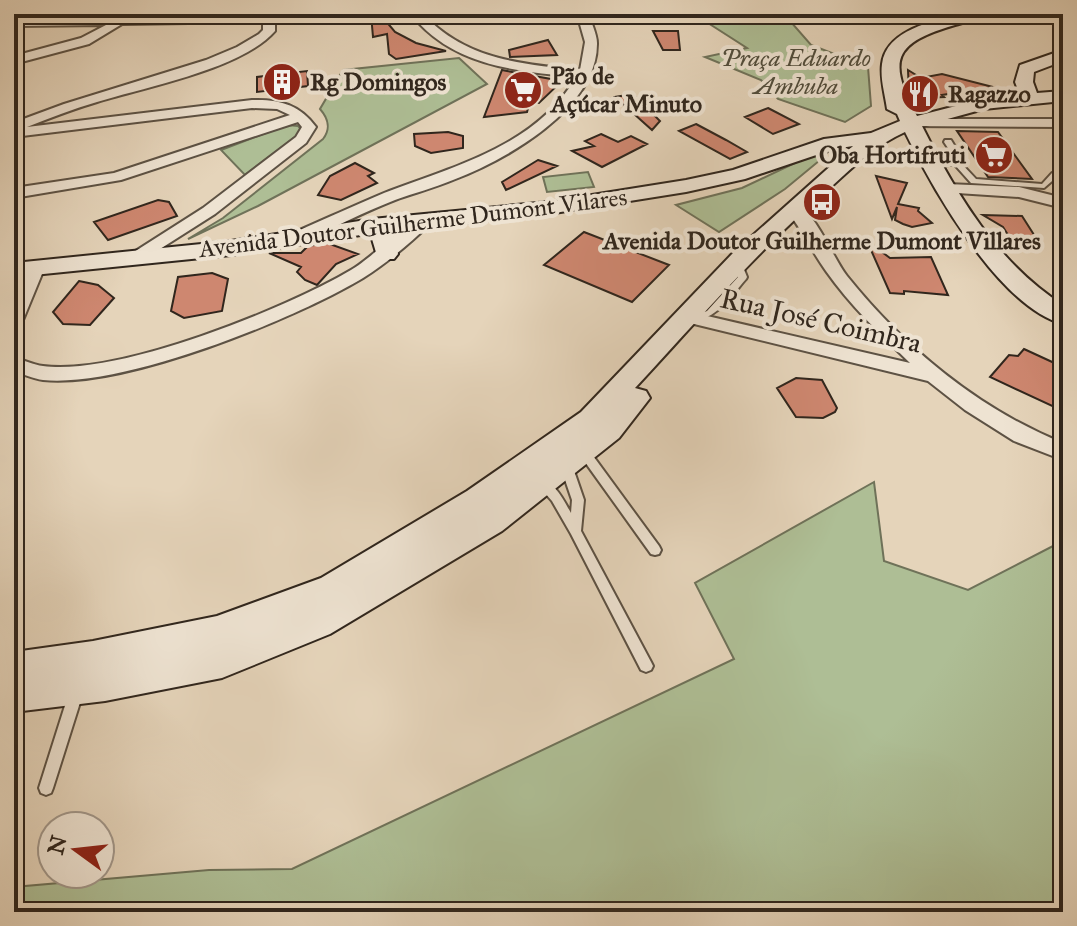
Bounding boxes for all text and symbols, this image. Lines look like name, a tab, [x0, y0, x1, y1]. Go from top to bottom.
park label: Praça Eduardo Ambuba	[721, 43, 871, 101]
building icon: Rg Domingos	[261, 61, 303, 103]
place label: Pão de Açúcar Minuto	[549, 61, 702, 119]
place label: Rg Domingos	[310, 67, 447, 97]
supermarket icon: Pão de Açúcar Minuto	[502, 69, 544, 111]
restaurant icon: Ragazzo	[899, 73, 941, 115]
place label: Ragazzo	[948, 79, 1031, 109]
supermarket icon: Oba Hortifruti	[973, 134, 1015, 176]
place label: Oba Hortifruti	[819, 140, 966, 170]
bus stop icon: Avenida Doutor Guilherme Dumont Villares	[801, 181, 843, 223]
street label: Avenida Doutor Guilherme Dumont Vilares	[196, 182, 629, 264]
place label: Avenida Doutor Guilherme Dumont Villares	[601, 226, 1041, 256]
street label: Rua José Coimbra	[717, 280, 925, 361]
north arrow	[36, 810, 116, 890]
text: N	[42, 832, 73, 857]

